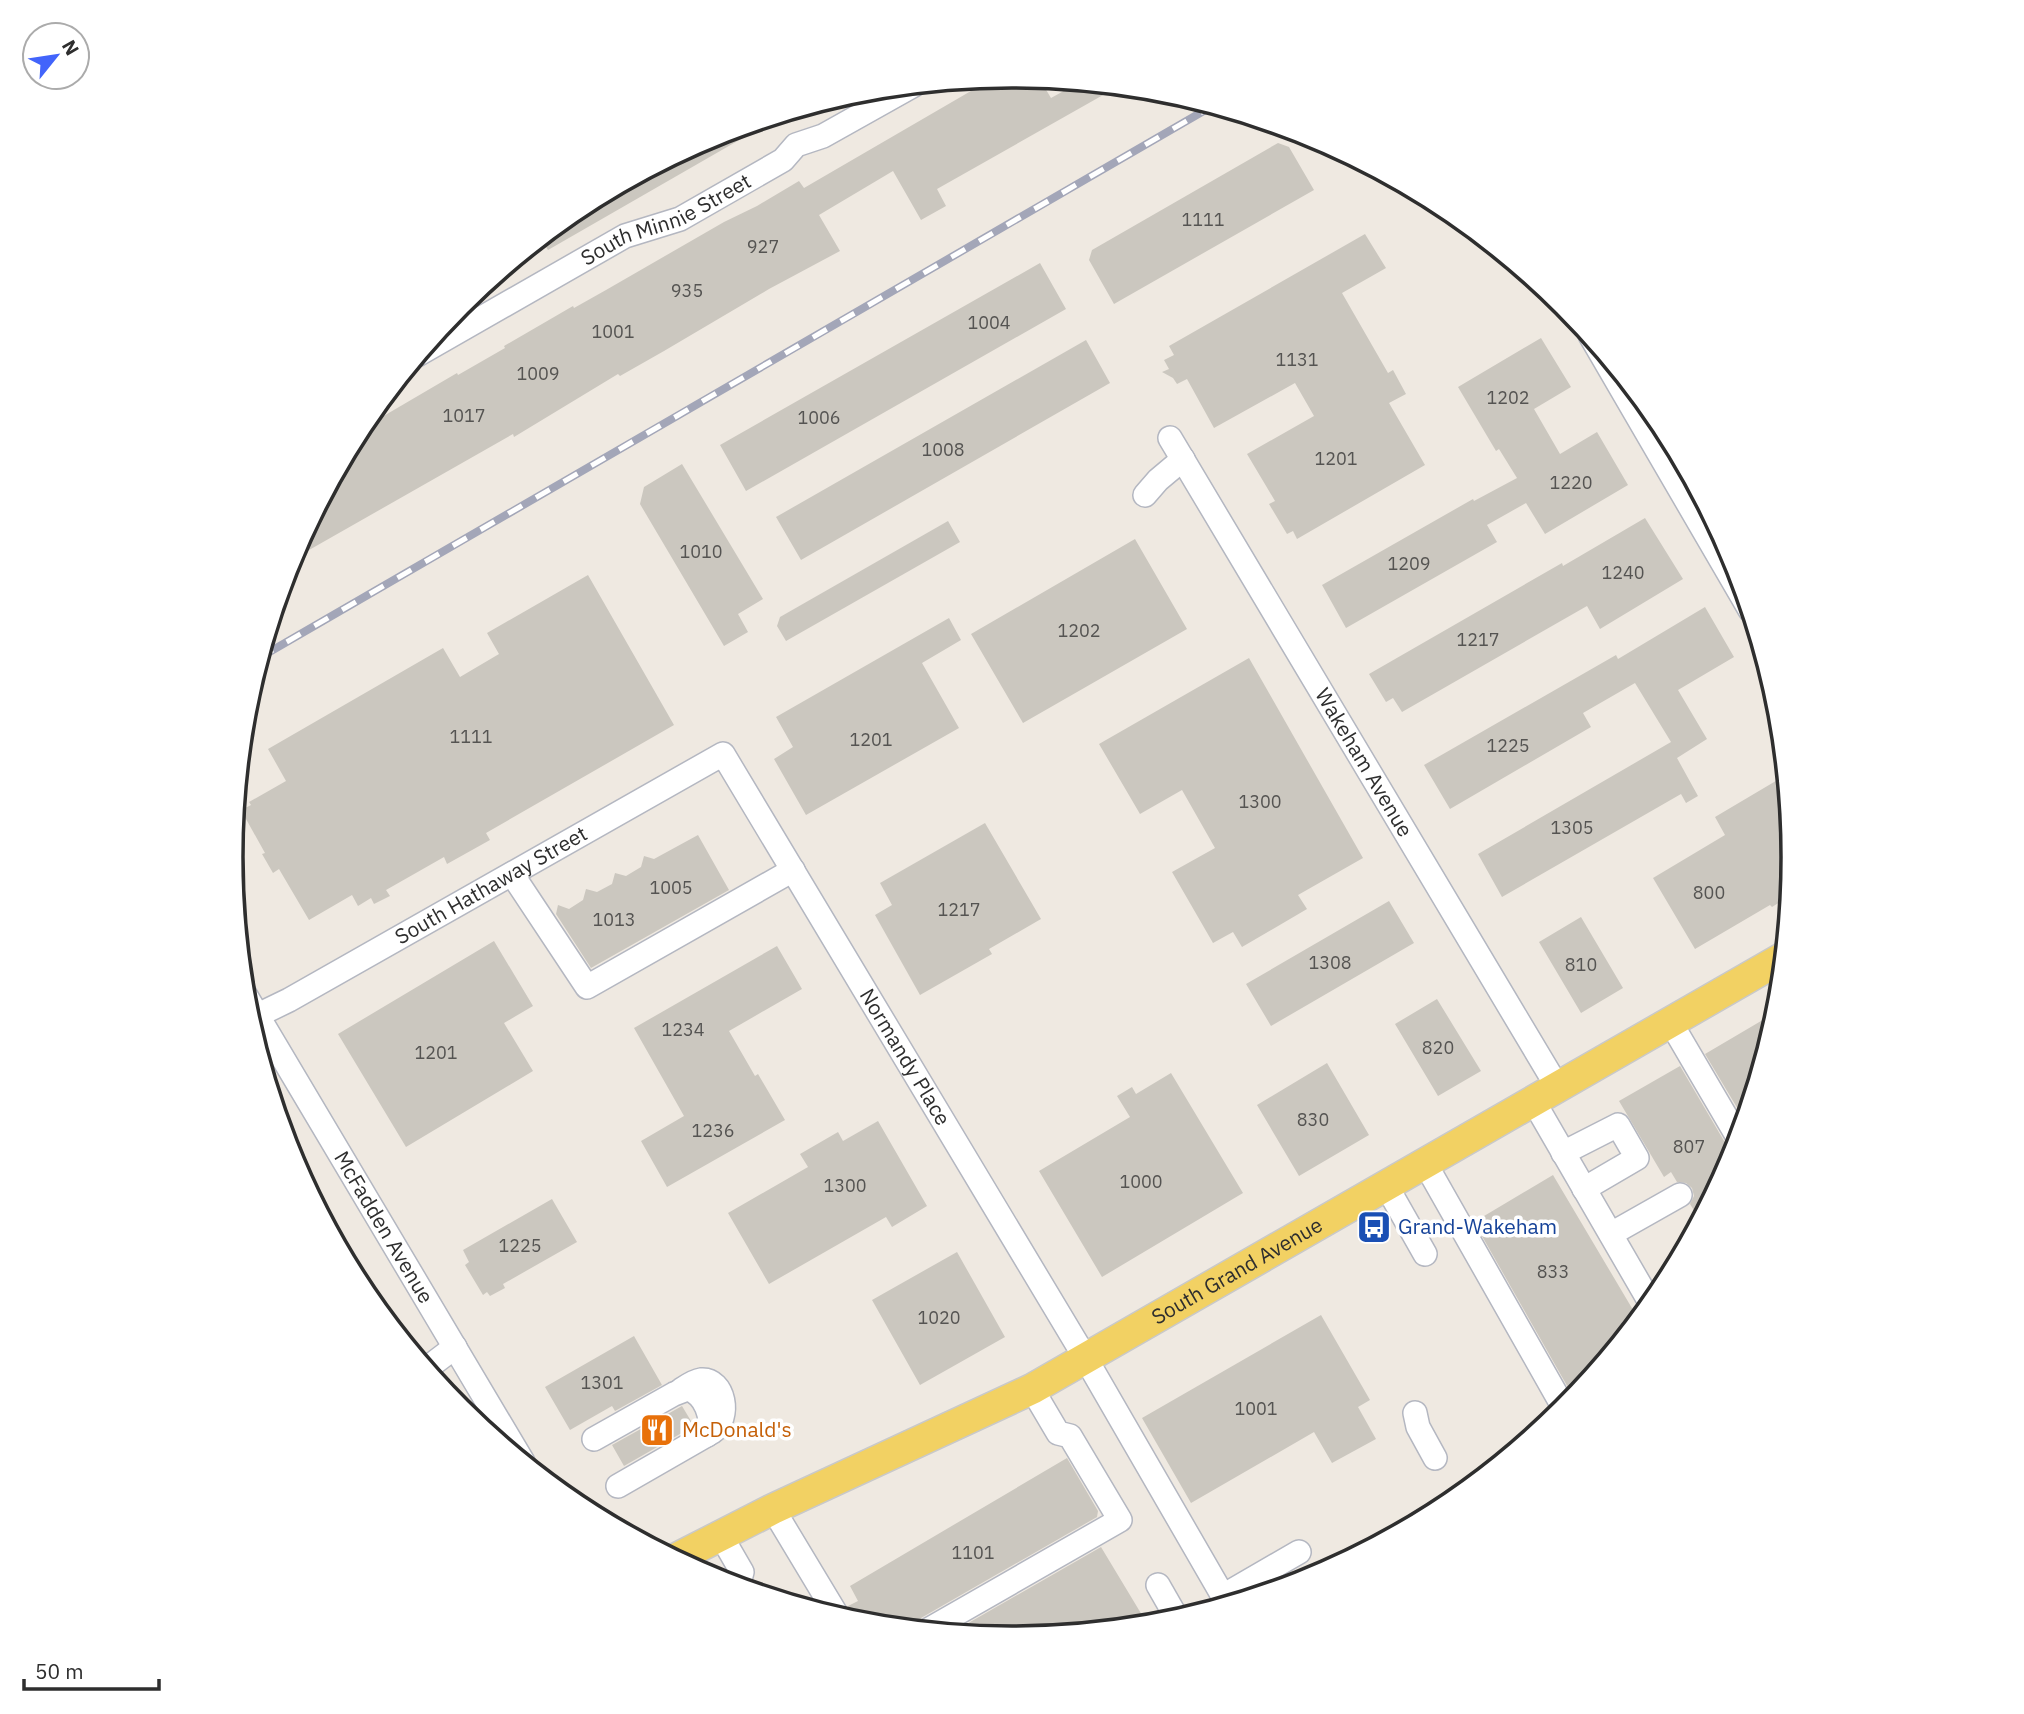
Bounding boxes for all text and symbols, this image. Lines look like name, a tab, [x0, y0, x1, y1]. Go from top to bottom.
north arrow	[21, 21, 91, 91]
text: N	[57, 36, 85, 59]
street label: South Minnie Street	[575, 166, 756, 271]
house number: 1111	[1181, 208, 1225, 231]
house number: 927	[747, 235, 779, 258]
house number: 935	[671, 279, 703, 302]
house number: 1004	[967, 311, 1011, 334]
house number: 1001	[591, 320, 635, 343]
house number: 1131	[1275, 348, 1319, 371]
house number: 1009	[516, 362, 560, 385]
house number: 1202	[1486, 386, 1530, 409]
house number: 1017	[442, 404, 486, 427]
house number: 1006	[797, 406, 841, 429]
house number: 1008	[921, 438, 965, 461]
house number: 1201	[1314, 447, 1358, 470]
house number: 1220	[1549, 471, 1593, 494]
house number: 1010	[679, 540, 723, 563]
house number: 1209	[1387, 552, 1431, 575]
house number: 1240	[1601, 561, 1645, 584]
house number: 1202	[1057, 619, 1101, 642]
house number: 1217	[1456, 628, 1500, 651]
street label: Wakeham Avenue	[1309, 682, 1420, 842]
house number: 1111	[449, 725, 493, 748]
house number: 1201	[849, 728, 893, 751]
house number: 1225	[1486, 734, 1530, 757]
house number: 1300	[1238, 790, 1282, 813]
house number: 1305	[1550, 816, 1594, 839]
street label: South Hathaway Street	[389, 819, 592, 950]
house number: 1005	[649, 876, 693, 899]
house number: 800	[1693, 881, 1725, 904]
house number: 1217	[937, 898, 981, 921]
house number: 1013	[592, 908, 636, 931]
house number: 1308	[1308, 951, 1352, 974]
house number: 810	[1565, 953, 1597, 976]
street label: Normandy Place	[854, 983, 958, 1130]
house number: 1234	[661, 1018, 705, 1041]
house number: 820	[1422, 1036, 1454, 1059]
house number: 1201	[414, 1041, 458, 1064]
house number: 830	[1297, 1108, 1329, 1131]
house number: 1236	[691, 1119, 735, 1142]
house number: 807	[1673, 1135, 1705, 1158]
street label: McFadden Avenue	[328, 1145, 441, 1308]
house number: 1000	[1119, 1170, 1163, 1193]
house number: 1300	[823, 1174, 867, 1197]
bus stop icon: Grand-Wakeham	[1355, 1208, 1393, 1246]
street label: South Grand Avenue	[1146, 1210, 1327, 1330]
place label: Grand-Wakeham	[1398, 1212, 1557, 1240]
house number: 1225	[498, 1234, 542, 1257]
house number: 833	[1537, 1260, 1569, 1283]
house number: 1020	[917, 1306, 961, 1329]
house number: 1301	[580, 1371, 624, 1394]
house number: 1001	[1234, 1397, 1278, 1420]
restaurant icon: McDonald's	[638, 1411, 676, 1449]
place label: McDonald's	[682, 1415, 792, 1443]
house number: 1101	[951, 1541, 995, 1564]
scale bar	[24, 1648, 159, 1692]
text: 50 m	[35, 1657, 84, 1685]

